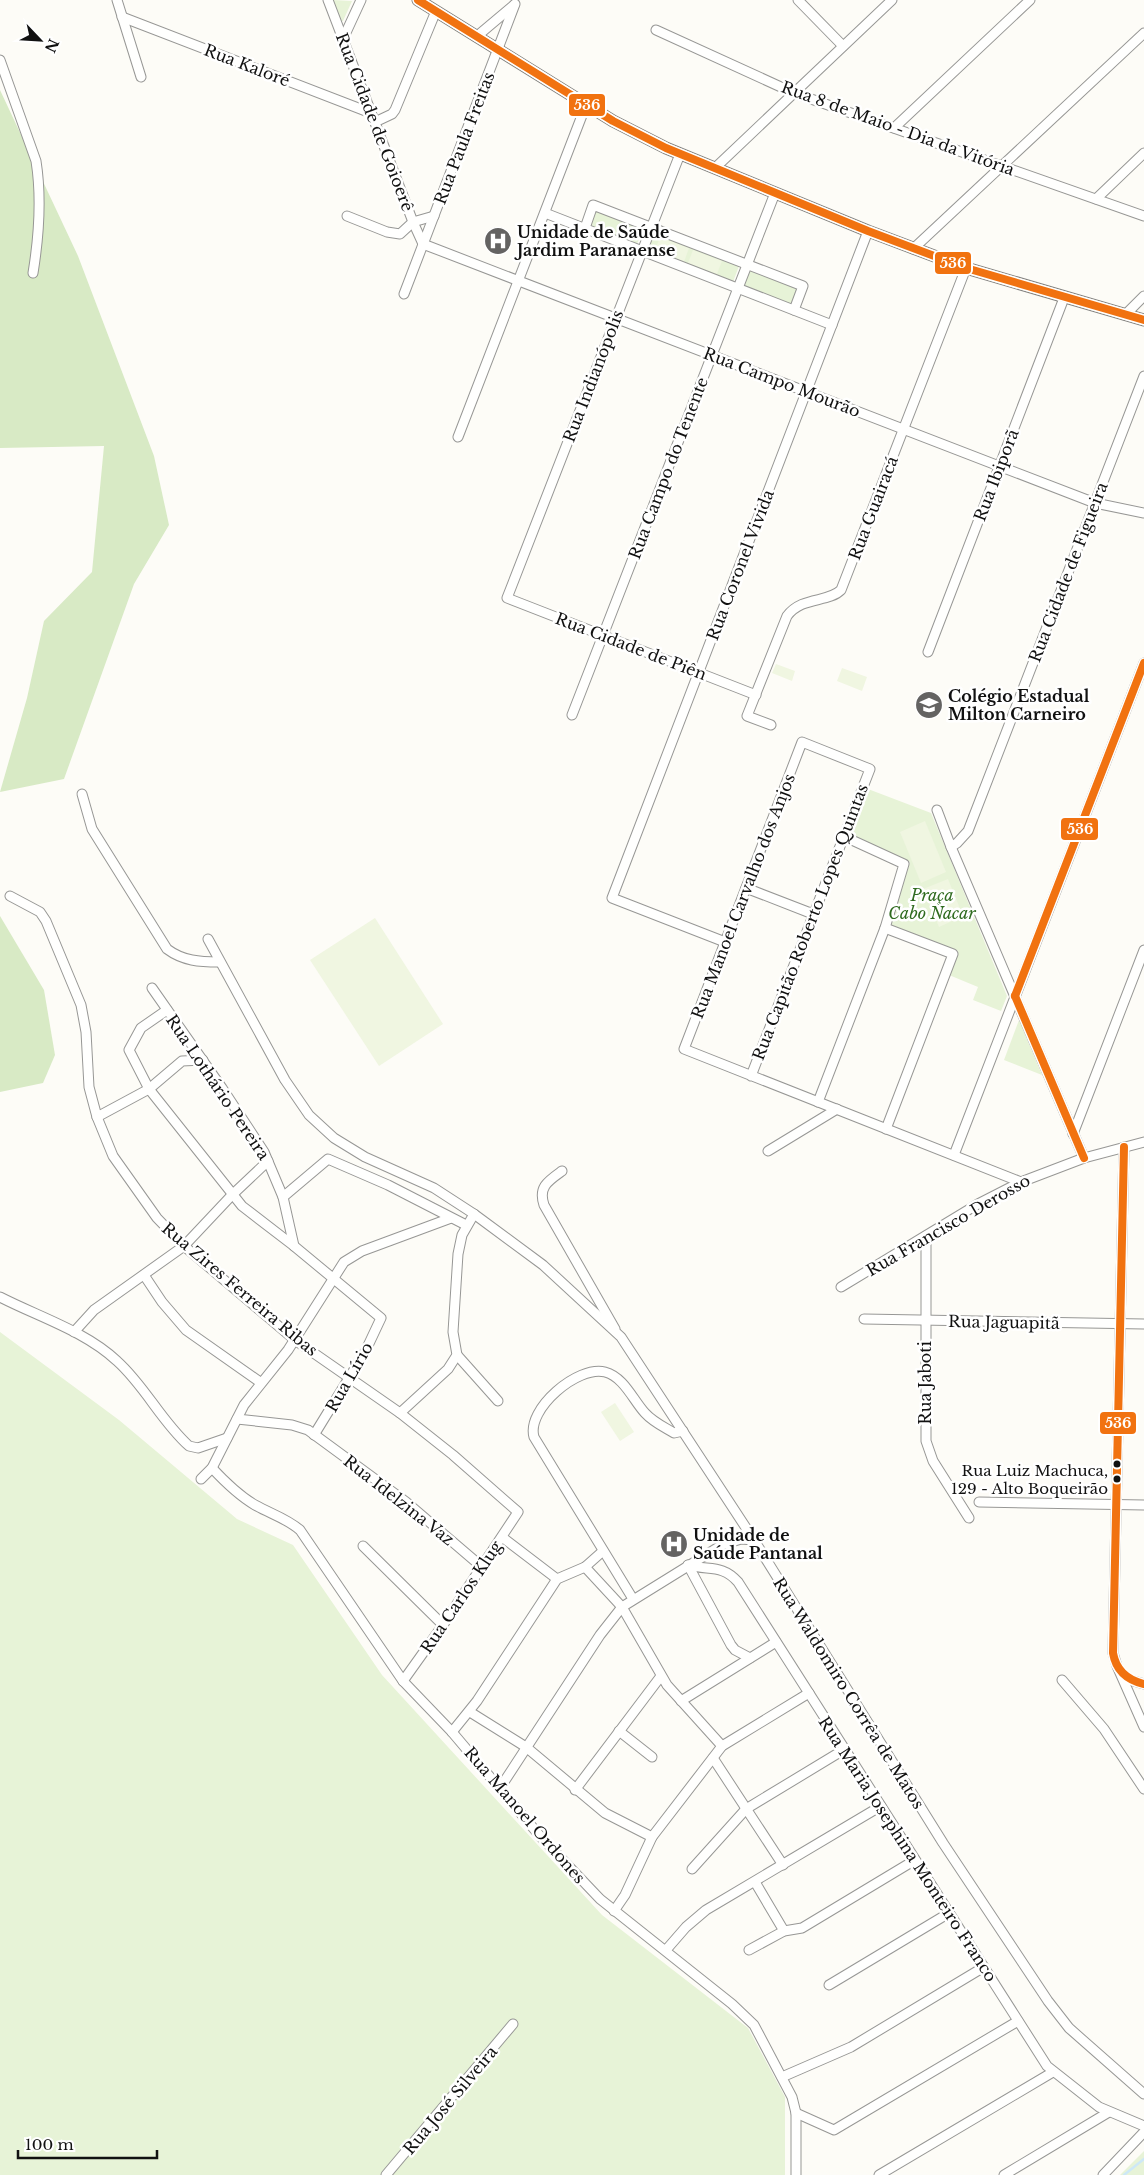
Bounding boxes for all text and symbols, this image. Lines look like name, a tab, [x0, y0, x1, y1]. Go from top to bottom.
north arrow	[15, 15, 65, 65]
street label: Rua Cidade de Goioerê	[332, 30, 418, 214]
text: N	[41, 36, 63, 55]
street label: Rua Kaloré	[201, 39, 293, 91]
street label: Rua Paula Freitas	[430, 69, 498, 207]
street label: Rua 8 de Maio - Dia da Vitória	[779, 76, 1018, 180]
line badge: 536	[568, 93, 606, 117]
text: 536	[574, 96, 600, 114]
place label: Unidade de Saúde Jardim Paranaense	[514, 222, 675, 260]
hospital icon: Unidade de Saúde Jardim Paranaense	[483, 226, 513, 256]
line badge: 536	[934, 251, 972, 275]
text: 536	[940, 254, 966, 272]
street label: Rua Indianópolis	[559, 307, 627, 445]
street label: Rua Campo Mourão	[701, 343, 863, 421]
street label: Rua Campo do Tenente	[624, 374, 712, 562]
street label: Rua Ibiporã	[969, 426, 1023, 524]
street label: Rua Guairacá	[844, 453, 902, 563]
street label: Rua Cidade de Figueira	[1024, 479, 1112, 665]
street label: Rua Coronel Vivida	[702, 487, 778, 643]
street label: Rua Cidade de Piên	[553, 608, 709, 684]
place label: Colégio Estadual Milton Carneiro	[948, 686, 1090, 724]
school or university icon: Colégio Estadual Milton Carneiro	[914, 690, 944, 720]
street label: Rua Manoel Carvalho dos Anjos	[687, 771, 799, 1021]
street label: Rua Capitão Roberto Lopes Quintas	[748, 781, 872, 1063]
line badge: 536	[1060, 817, 1099, 841]
text: 536	[1067, 820, 1093, 838]
park label: Praça Cabo Nacar	[888, 885, 976, 923]
street label: Rua Lothário Pereira	[162, 1011, 274, 1164]
street label: Rua Francisco Derosso	[863, 1170, 1033, 1280]
street label: Rua Zires Ferreira Ribas	[158, 1218, 322, 1360]
street label: Rua Jaguapitã	[948, 1311, 1060, 1333]
street label: Rua Lírio	[321, 1339, 377, 1415]
street label: Rua Jaboti	[915, 1341, 935, 1425]
line badge: 536	[1099, 1411, 1137, 1435]
text: 536	[1105, 1414, 1131, 1432]
street label: Rua Idelzina Vaz	[340, 1451, 458, 1549]
unlabelled marker	[1112, 1459, 1122, 1469]
place label: Rua Luiz Machuca, 129 - Alto Boqueirão	[951, 1461, 1108, 1498]
marker: Rua Luiz Machuca, 129 - Alto Boqueirão	[1112, 1474, 1122, 1484]
place label: Unidade de Saúde Pantanal	[693, 1525, 823, 1563]
hospital icon: Unidade de Saúde Pantanal	[659, 1529, 689, 1559]
street label: Rua Carlos Klug	[416, 1537, 506, 1657]
street label: Rua Waldomiro Corrêa de Matos	[769, 1573, 929, 1813]
street label: Rua Maria Josephina Monteiro Franco	[815, 1713, 1001, 1985]
street label: Rua Manoel Ordones	[460, 1743, 590, 1887]
street label: Rua José Silveira	[399, 2042, 501, 2158]
scale bar	[18, 2128, 156, 2160]
text: 100 m	[25, 2135, 74, 2154]

